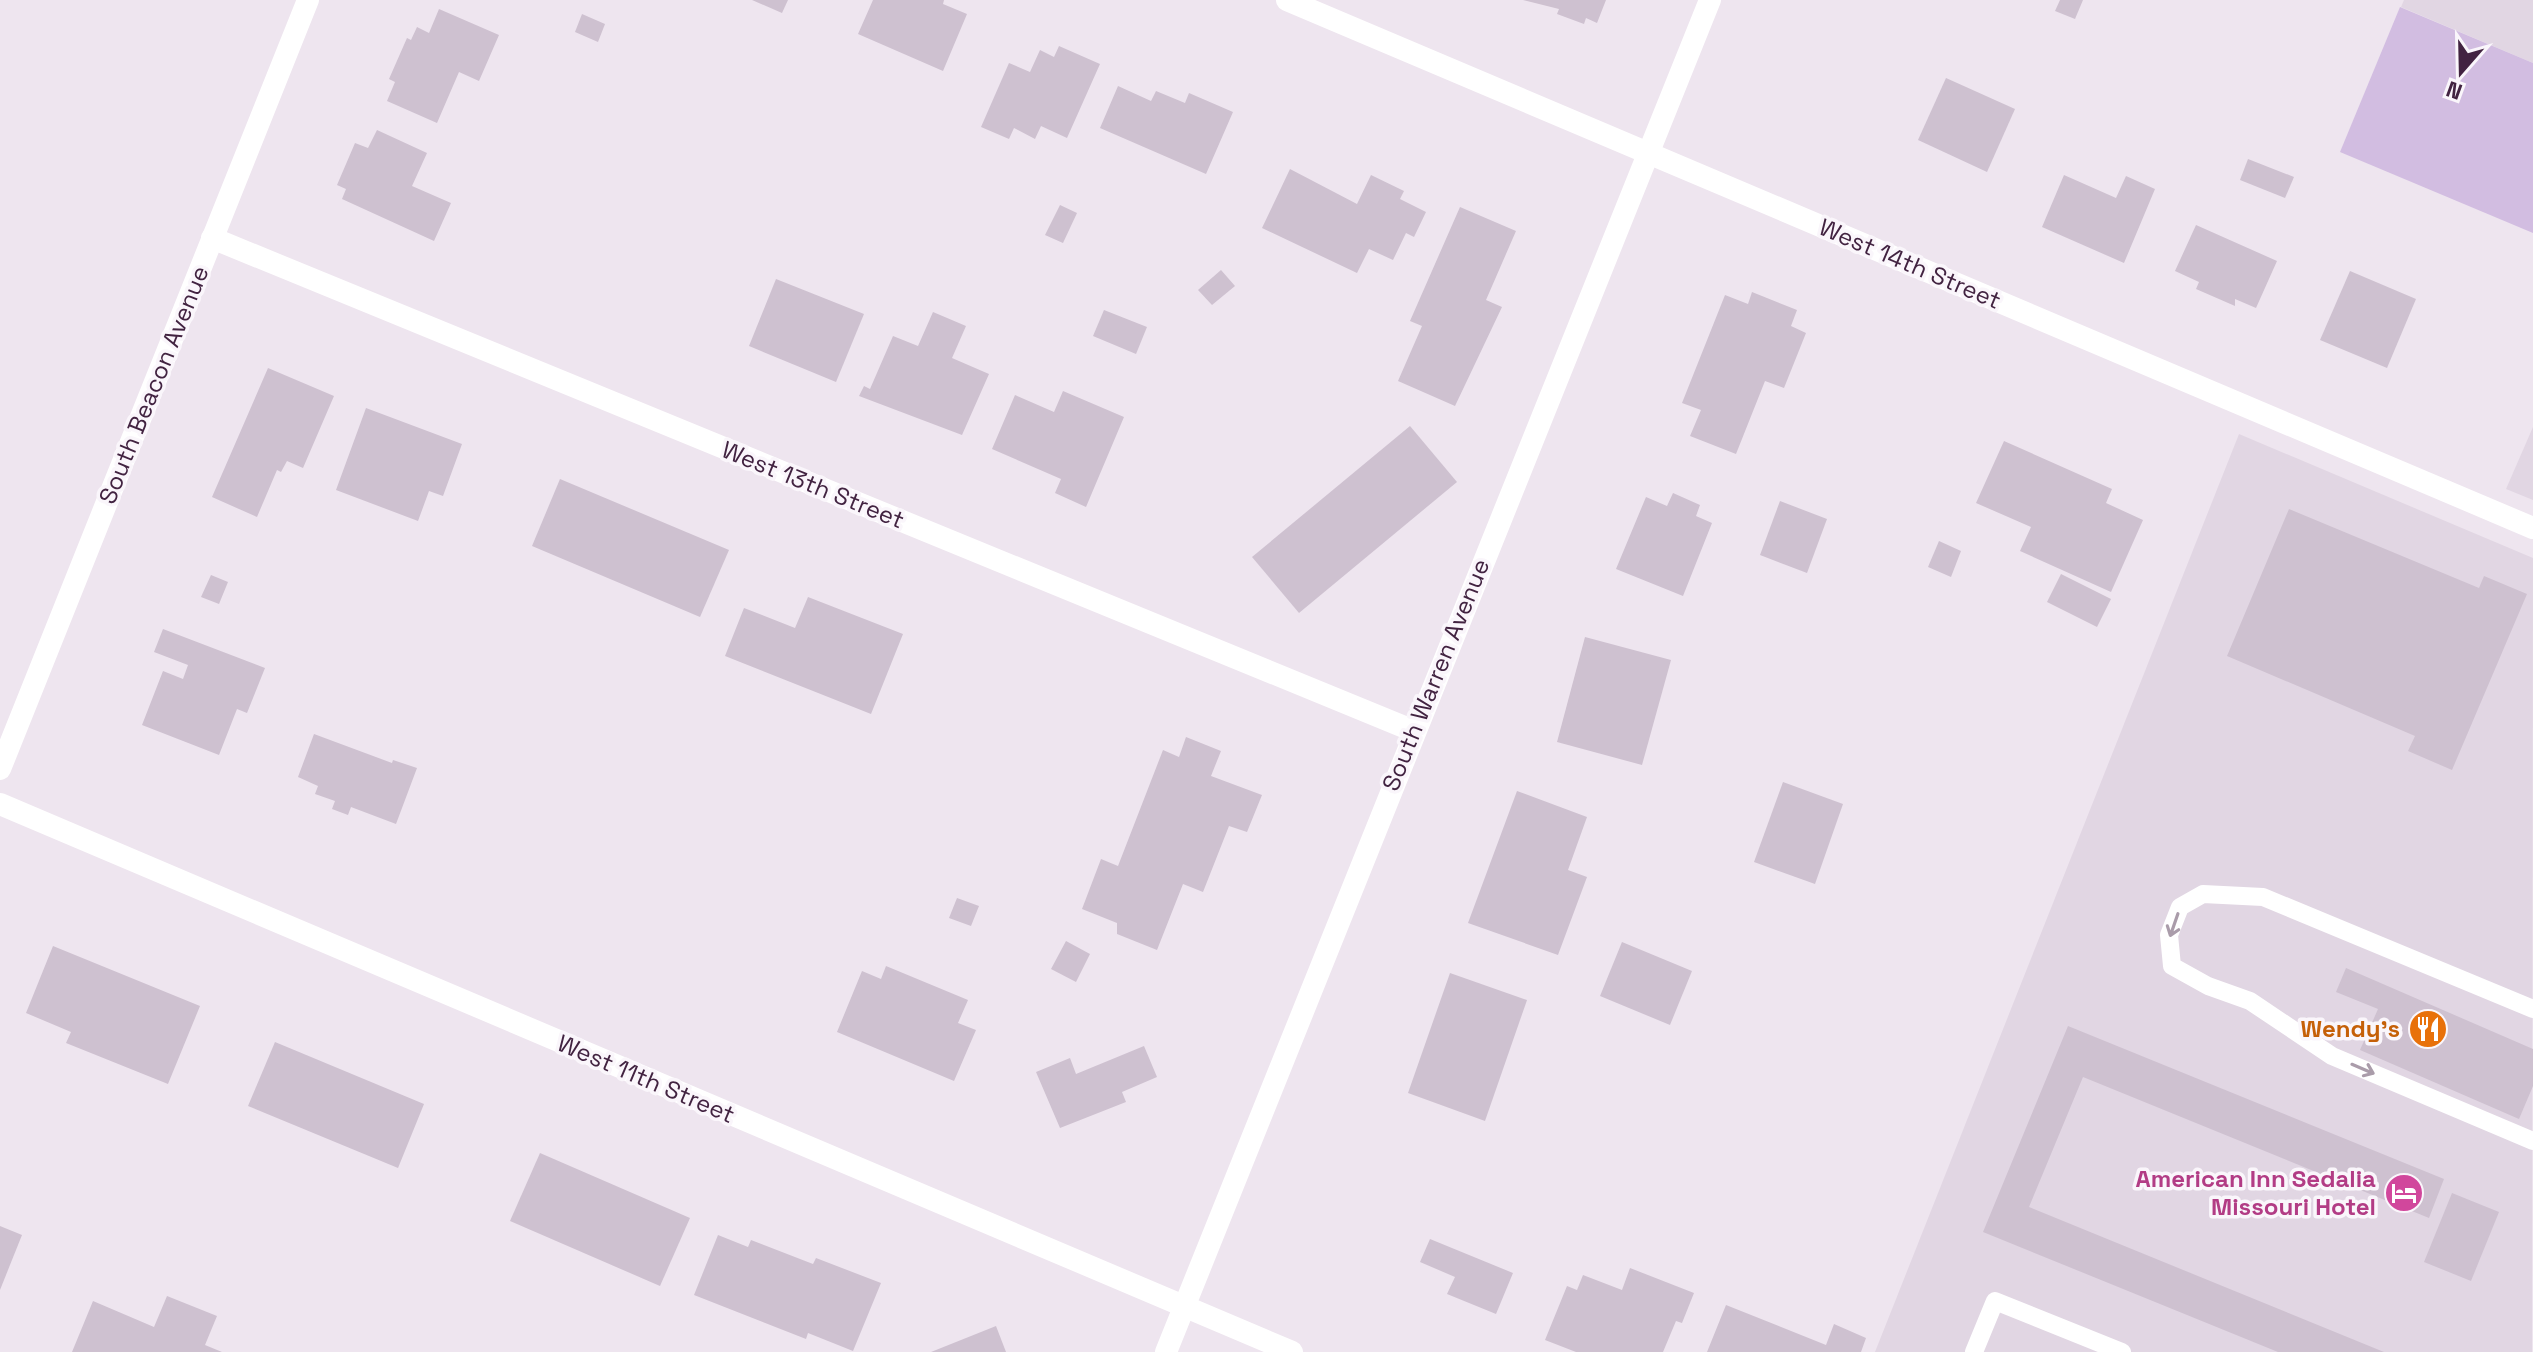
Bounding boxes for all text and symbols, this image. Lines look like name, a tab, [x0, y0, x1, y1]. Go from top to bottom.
north arrow	[2421, 32, 2501, 112]
text: N	[2442, 75, 2466, 106]
street label: West 14th Street	[1815, 211, 2006, 316]
street label: South Beacon Avenue	[92, 261, 216, 508]
street label: West 13th Street	[717, 434, 909, 535]
street label: South Warren Avenue	[1375, 554, 1496, 795]
one-way arrow	[2165, 912, 2180, 937]
restaurant icon: Wendy's	[2407, 1008, 2449, 1050]
place label: Wendy's	[2300, 1013, 2400, 1044]
street label: West 11th Street	[553, 1027, 740, 1130]
one-way arrow	[2350, 1062, 2375, 1077]
place label: American Inn Sedalia Missouri Hotel	[2136, 1163, 2376, 1222]
hotel icon: American Inn Sedalia Missouri Hotel	[2383, 1172, 2425, 1214]

